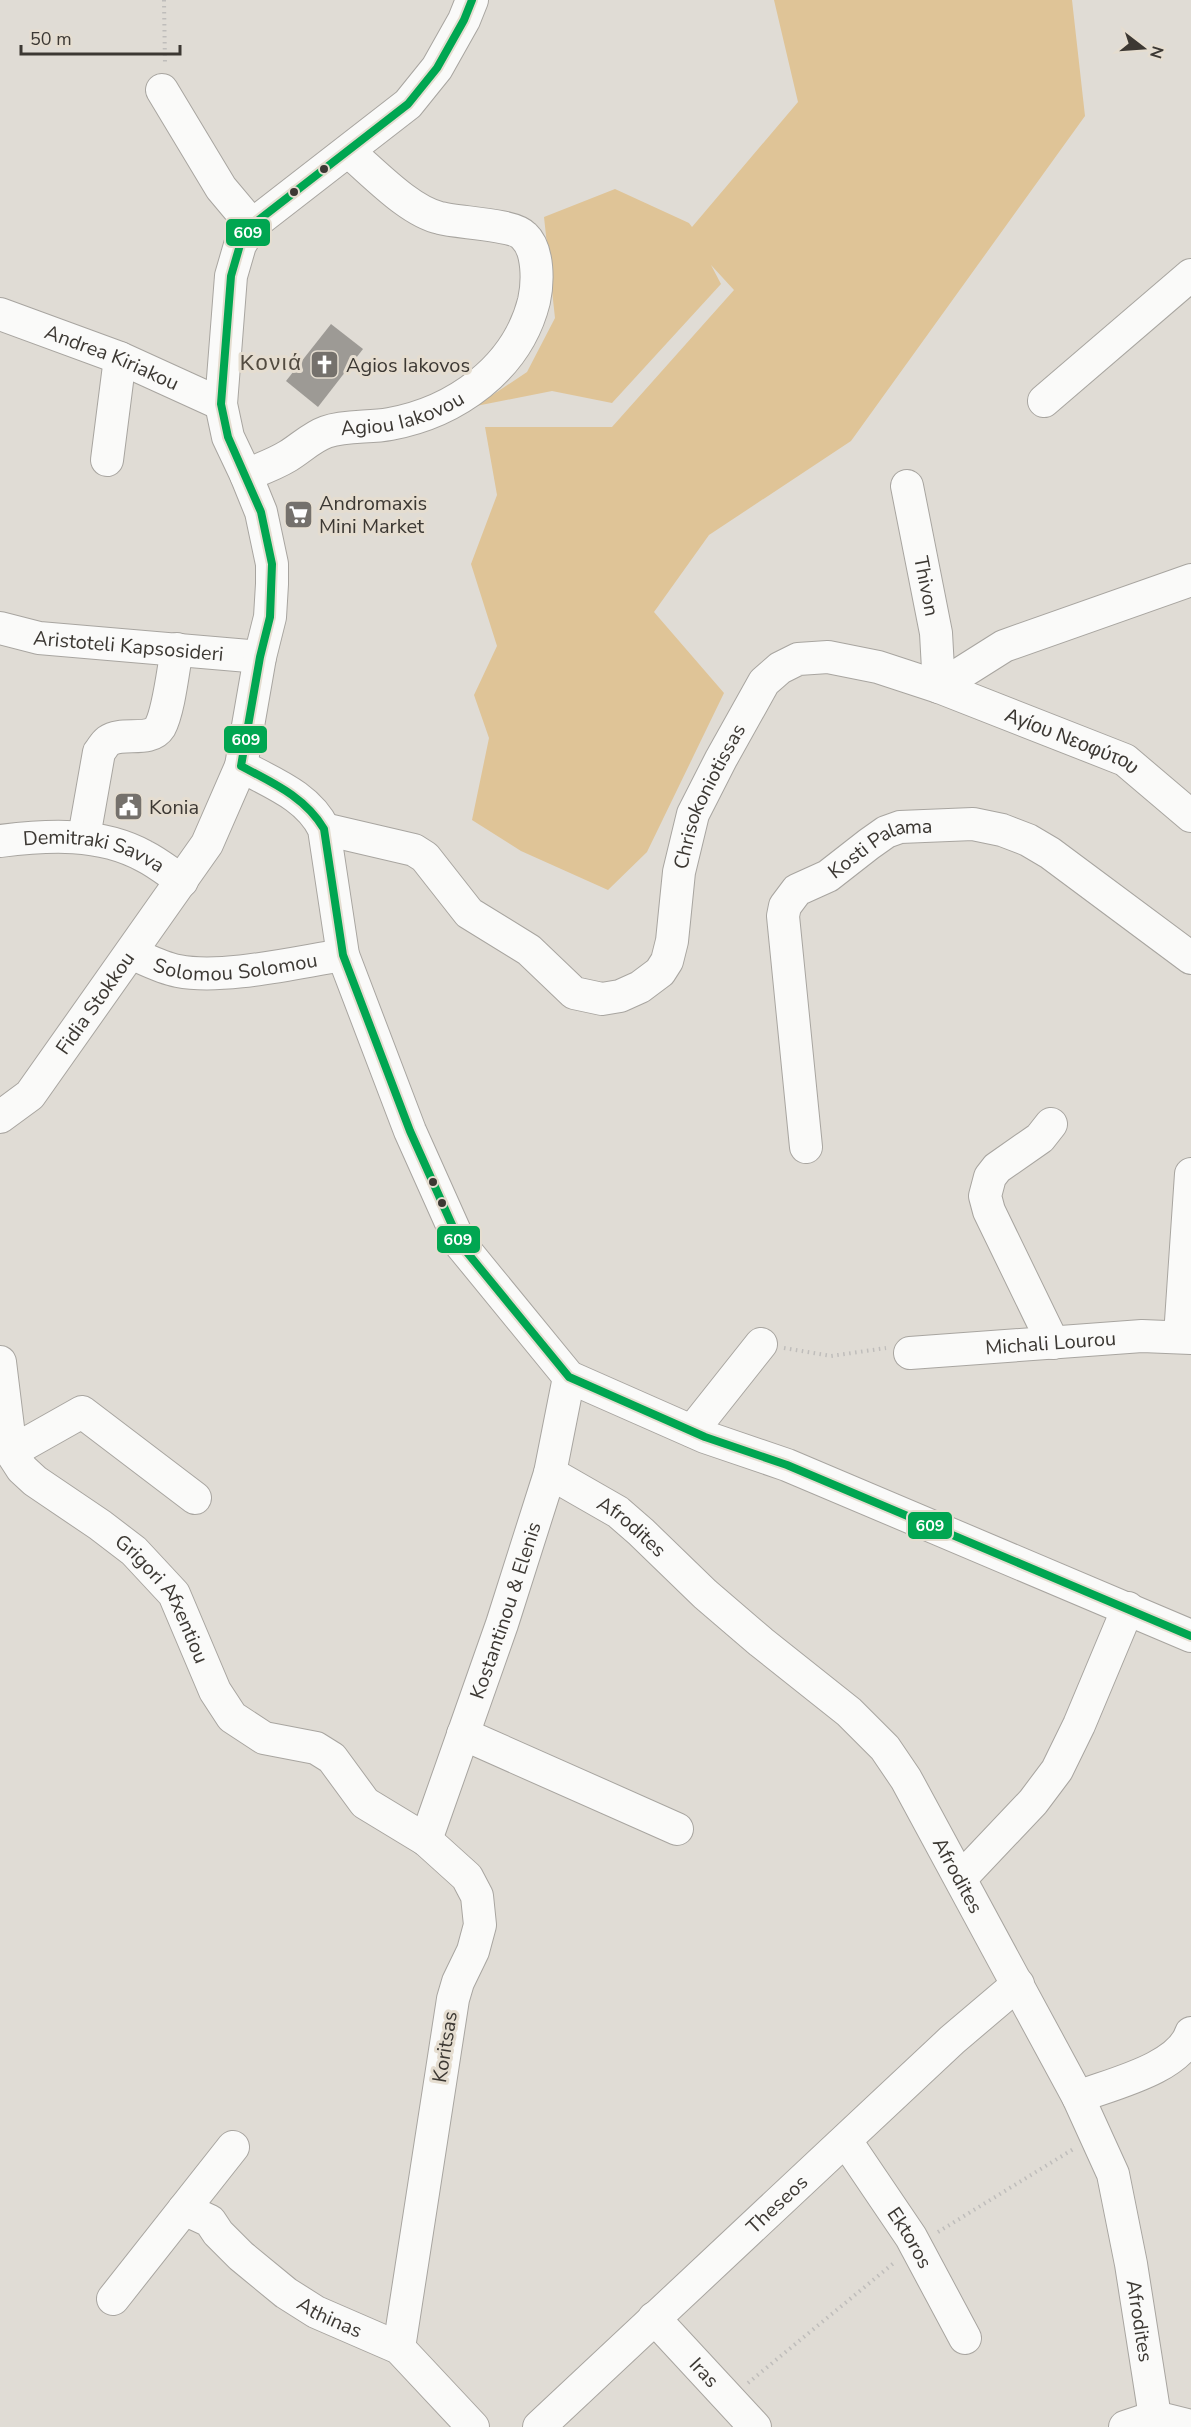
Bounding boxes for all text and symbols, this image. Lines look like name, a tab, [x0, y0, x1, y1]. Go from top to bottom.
scale bar	[21, 18, 180, 56]
north arrow	[1113, 18, 1173, 78]
text: 50 m	[30, 27, 72, 51]
text: N	[1144, 43, 1169, 61]
unlabelled marker	[318, 163, 330, 175]
unlabelled marker	[288, 186, 300, 198]
line badge: 609	[225, 218, 271, 247]
text: 609	[234, 222, 262, 244]
street label: Andrea Kiriakou	[41, 318, 183, 397]
district label: Κονιά	[240, 348, 302, 378]
church icon: Agios Iakovos	[309, 349, 341, 381]
place label: Agios Iakovos	[346, 352, 470, 379]
street label: Agiou Iakovou	[339, 385, 469, 442]
place label: Andromaxis Mini Market	[319, 490, 427, 540]
supermarket icon: Andromaxis Mini Market	[282, 499, 314, 531]
street label: Thivon	[908, 554, 946, 618]
street label: Aristoteli Kapsosideri	[32, 624, 225, 667]
street label: Αγίου Νεοφύτου	[1001, 701, 1145, 780]
street label: Chrisokoniotissas	[667, 719, 752, 872]
line badge: 609	[223, 725, 268, 754]
text: 609	[232, 729, 260, 751]
public building icon: Konia	[112, 791, 144, 823]
place label: Konia	[149, 794, 199, 821]
street label: Kosti Palama	[822, 812, 933, 885]
street label: Demitraki Savva	[22, 823, 170, 879]
street label: Fidia Stokkou	[49, 946, 141, 1060]
street label: Solomou Solomou	[150, 946, 319, 987]
unlabelled marker	[427, 1176, 439, 1188]
unlabelled marker	[436, 1197, 448, 1209]
line badge: 609	[436, 1225, 481, 1254]
text: 609	[444, 1229, 472, 1251]
street label: Michali Lourou	[984, 1324, 1117, 1361]
street label: Afrodites	[592, 1489, 672, 1563]
line badge: 609	[907, 1511, 953, 1540]
text: 609	[916, 1515, 944, 1537]
street label: Kostantinou & Elenis	[463, 1518, 547, 1703]
street label: Grigori Afxentiou	[109, 1528, 215, 1667]
street label: Afrodites	[927, 1832, 990, 1918]
street label: Koritsas	[426, 2009, 464, 2085]
street label: Theseos	[740, 2169, 814, 2240]
street label: Ektoros	[881, 2202, 939, 2273]
street label: Afrodites	[1120, 2278, 1160, 2364]
street label: Athinas	[292, 2290, 366, 2344]
street label: Iras	[683, 2351, 725, 2393]

